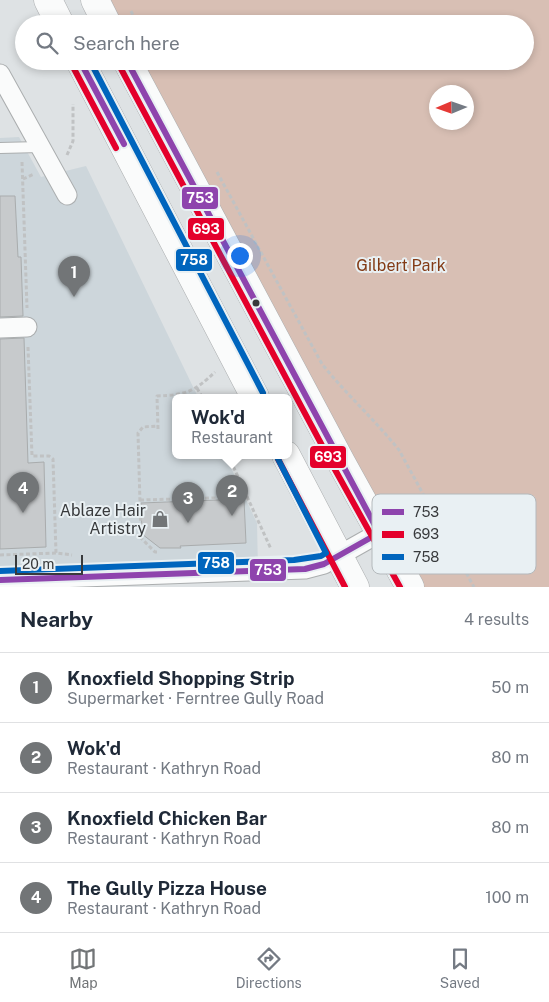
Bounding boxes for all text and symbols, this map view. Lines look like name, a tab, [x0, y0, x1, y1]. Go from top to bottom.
search box	[15, 15, 534, 70]
icon: search	[33, 29, 61, 57]
text: Search here	[73, 32, 180, 54]
north arrow	[429, 85, 474, 130]
line badge: 753	[181, 186, 219, 210]
text: 753	[186, 190, 214, 206]
line badge: 693	[187, 217, 225, 241]
text: 693	[192, 221, 220, 237]
your location	[227, 243, 253, 269]
line badge: 758	[175, 248, 213, 272]
text: 758	[180, 252, 208, 268]
pin: 1	[58, 256, 90, 297]
park label: Gilbert Park	[356, 256, 446, 275]
unlabelled marker	[251, 298, 261, 308]
popup	[172, 394, 292, 459]
text: Wok'd	[191, 406, 245, 428]
text: Restaurant	[191, 428, 273, 447]
line badge: 693	[309, 445, 347, 469]
text: 693	[314, 449, 342, 465]
pin: 4	[7, 472, 39, 513]
pin: 2	[216, 475, 248, 516]
pin: 3	[172, 482, 204, 523]
legend	[372, 494, 536, 574]
place label: Ablaze Hair Artistry	[60, 501, 146, 538]
text: 753	[413, 504, 439, 520]
shop icon: Ablaze Hair Artistry	[150, 509, 170, 529]
text: 693	[413, 526, 439, 542]
text: 758	[413, 549, 439, 565]
line badge: 758	[197, 551, 235, 575]
scale bar	[15, 552, 82, 575]
text: 758	[202, 555, 230, 571]
text: 20 m	[22, 556, 54, 572]
line badge: 753	[249, 558, 287, 582]
text: 753	[254, 562, 282, 578]
text: Nearby	[20, 607, 93, 632]
text: 4 results	[464, 610, 529, 629]
text: Knoxfield Shopping Strip	[67, 667, 294, 689]
text: 1	[33, 678, 39, 697]
text: 50 m	[491, 678, 529, 697]
text: Supermarket · Ferntree Gully Road	[67, 689, 324, 708]
text: Wok'd	[67, 737, 121, 759]
text: 2	[31, 748, 41, 767]
text: 80 m	[491, 748, 529, 767]
text: Restaurant · Kathryn Road	[67, 759, 261, 778]
text: Knoxfield Chicken Bar	[67, 807, 267, 829]
text: 3	[31, 818, 41, 837]
text: 80 m	[491, 818, 529, 837]
text: Restaurant · Kathryn Road	[67, 829, 261, 848]
text: The Gully Pizza House	[67, 877, 267, 899]
text: 4	[31, 888, 41, 907]
text: 100 m	[485, 888, 529, 907]
text: Restaurant · Kathryn Road	[67, 899, 261, 918]
tab: Map	[69, 945, 98, 991]
tab: Directions	[236, 945, 302, 991]
tab: Saved	[440, 945, 480, 991]

